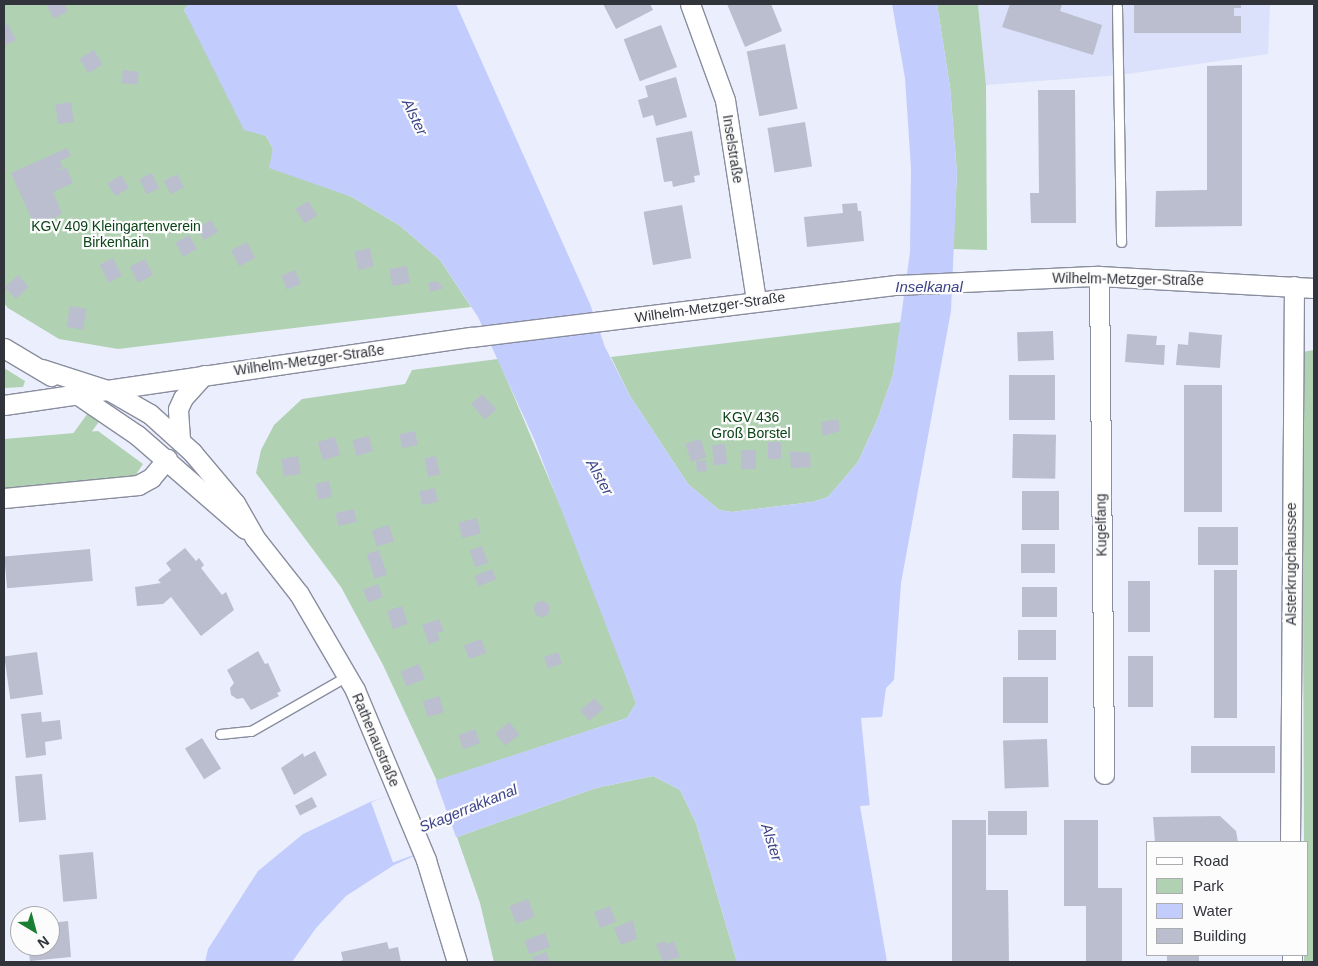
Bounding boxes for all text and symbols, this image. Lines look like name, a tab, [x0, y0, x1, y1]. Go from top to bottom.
water label: Alster	[399, 96, 431, 138]
street label: Inselstraße	[719, 113, 747, 185]
park label: KGV 409 Kleingartenverein Birkenhain	[31, 218, 201, 250]
street label: Wilhelm-Metzger-Straße	[1052, 269, 1204, 289]
water label: Inselkanal	[895, 278, 963, 296]
street label: Wilhelm-Metzger-Straße	[634, 288, 786, 326]
street label: Wilhelm-Metzger-Straße	[233, 341, 385, 379]
park label: KGV 436 Groß Borstel	[711, 409, 791, 442]
water label: Alster	[583, 456, 617, 498]
street label: Kugelfang	[1092, 493, 1110, 557]
street label: Alsterkrugchaussee	[1283, 503, 1299, 625]
street label: Rathenaustraße	[349, 691, 403, 789]
water label: Skagerrakkanal	[416, 780, 520, 836]
water label: Alster	[758, 821, 786, 863]
legend	[1146, 841, 1308, 956]
text: Road	[1193, 852, 1229, 869]
text: Park	[1193, 877, 1224, 894]
text: Water	[1193, 902, 1232, 919]
north arrow	[10, 906, 60, 956]
text: Building	[1193, 927, 1246, 944]
text: N	[35, 933, 52, 952]

